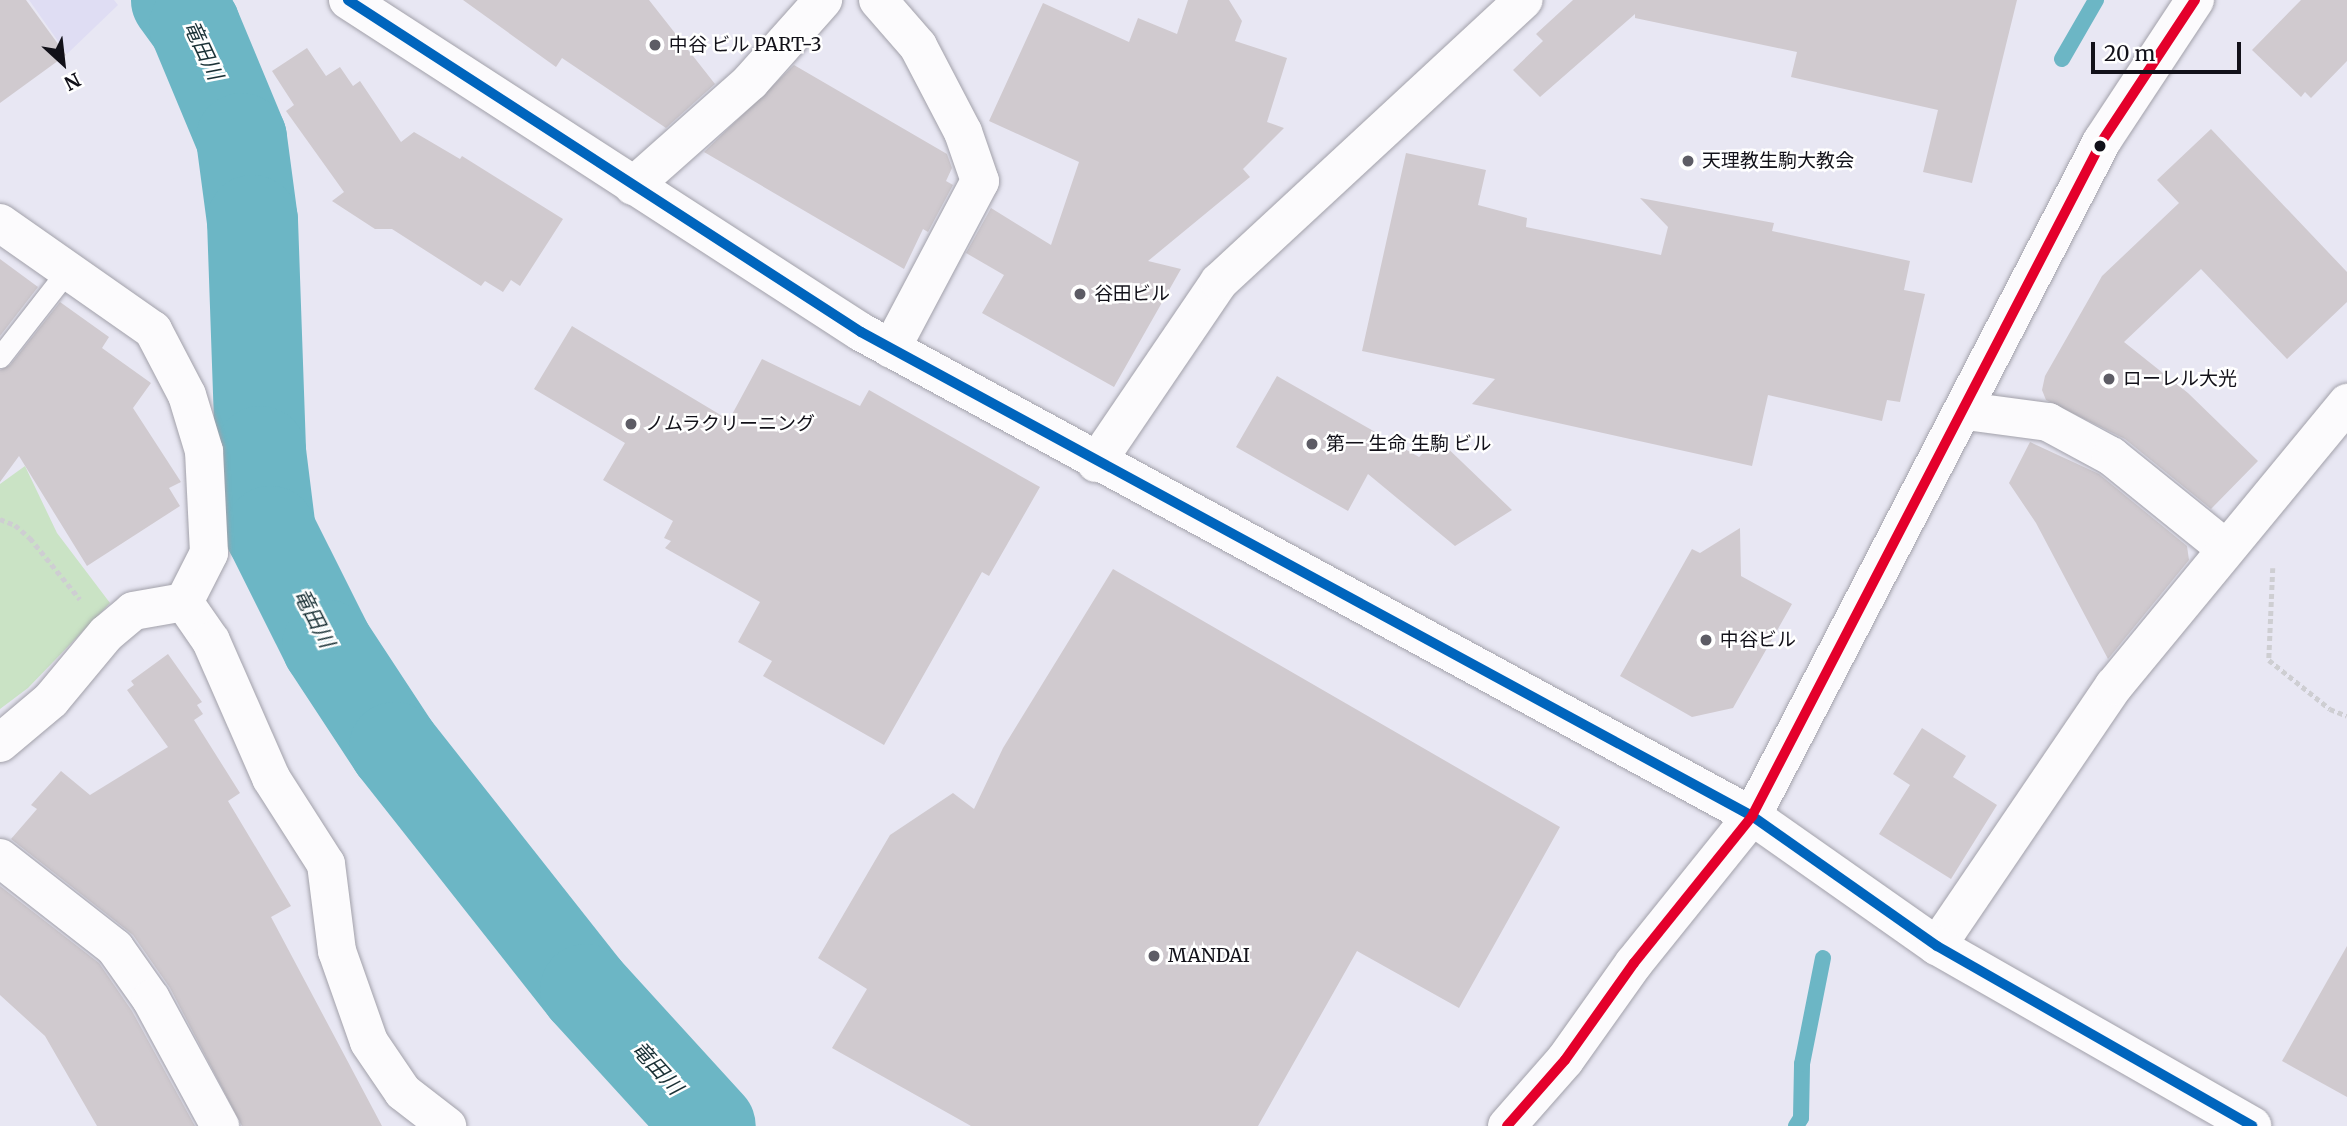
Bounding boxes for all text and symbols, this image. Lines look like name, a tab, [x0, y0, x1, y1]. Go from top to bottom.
water label: 竜田川	[178, 16, 228, 84]
north arrow	[28, 28, 98, 98]
scale bar	[2095, 28, 2246, 72]
place label: 中谷 ビル PART-3	[669, 34, 822, 56]
marker: 中谷 ビル PART-3	[647, 37, 663, 53]
text: 20 m	[2104, 40, 2155, 67]
text: N	[60, 68, 85, 96]
unlabelled marker	[2093, 139, 2107, 153]
place label: 天理教生駒大教会	[1702, 150, 1854, 172]
marker: 天理教生駒大教会	[1680, 153, 1696, 169]
place label: 谷田ビル	[1094, 283, 1170, 305]
marker: 谷田ビル	[1072, 286, 1088, 302]
place label: ローレル大光	[2123, 368, 2237, 390]
marker: ローレル大光	[2101, 371, 2117, 387]
place label: ノムラクリーニング	[645, 413, 816, 435]
marker: ノムラクリーニング	[623, 416, 639, 432]
place label: 第一 生命 生駒 ビル	[1326, 433, 1492, 455]
marker: 第一 生命 生駒 ビル	[1304, 436, 1320, 452]
water label: 竜田川	[288, 584, 340, 652]
place label: 中谷ビル	[1720, 629, 1796, 651]
marker: 中谷ビル	[1698, 632, 1714, 648]
place label: MANDAI	[1168, 945, 1250, 967]
marker: MANDAI	[1146, 948, 1162, 964]
water label: 竜田川	[627, 1036, 687, 1100]

